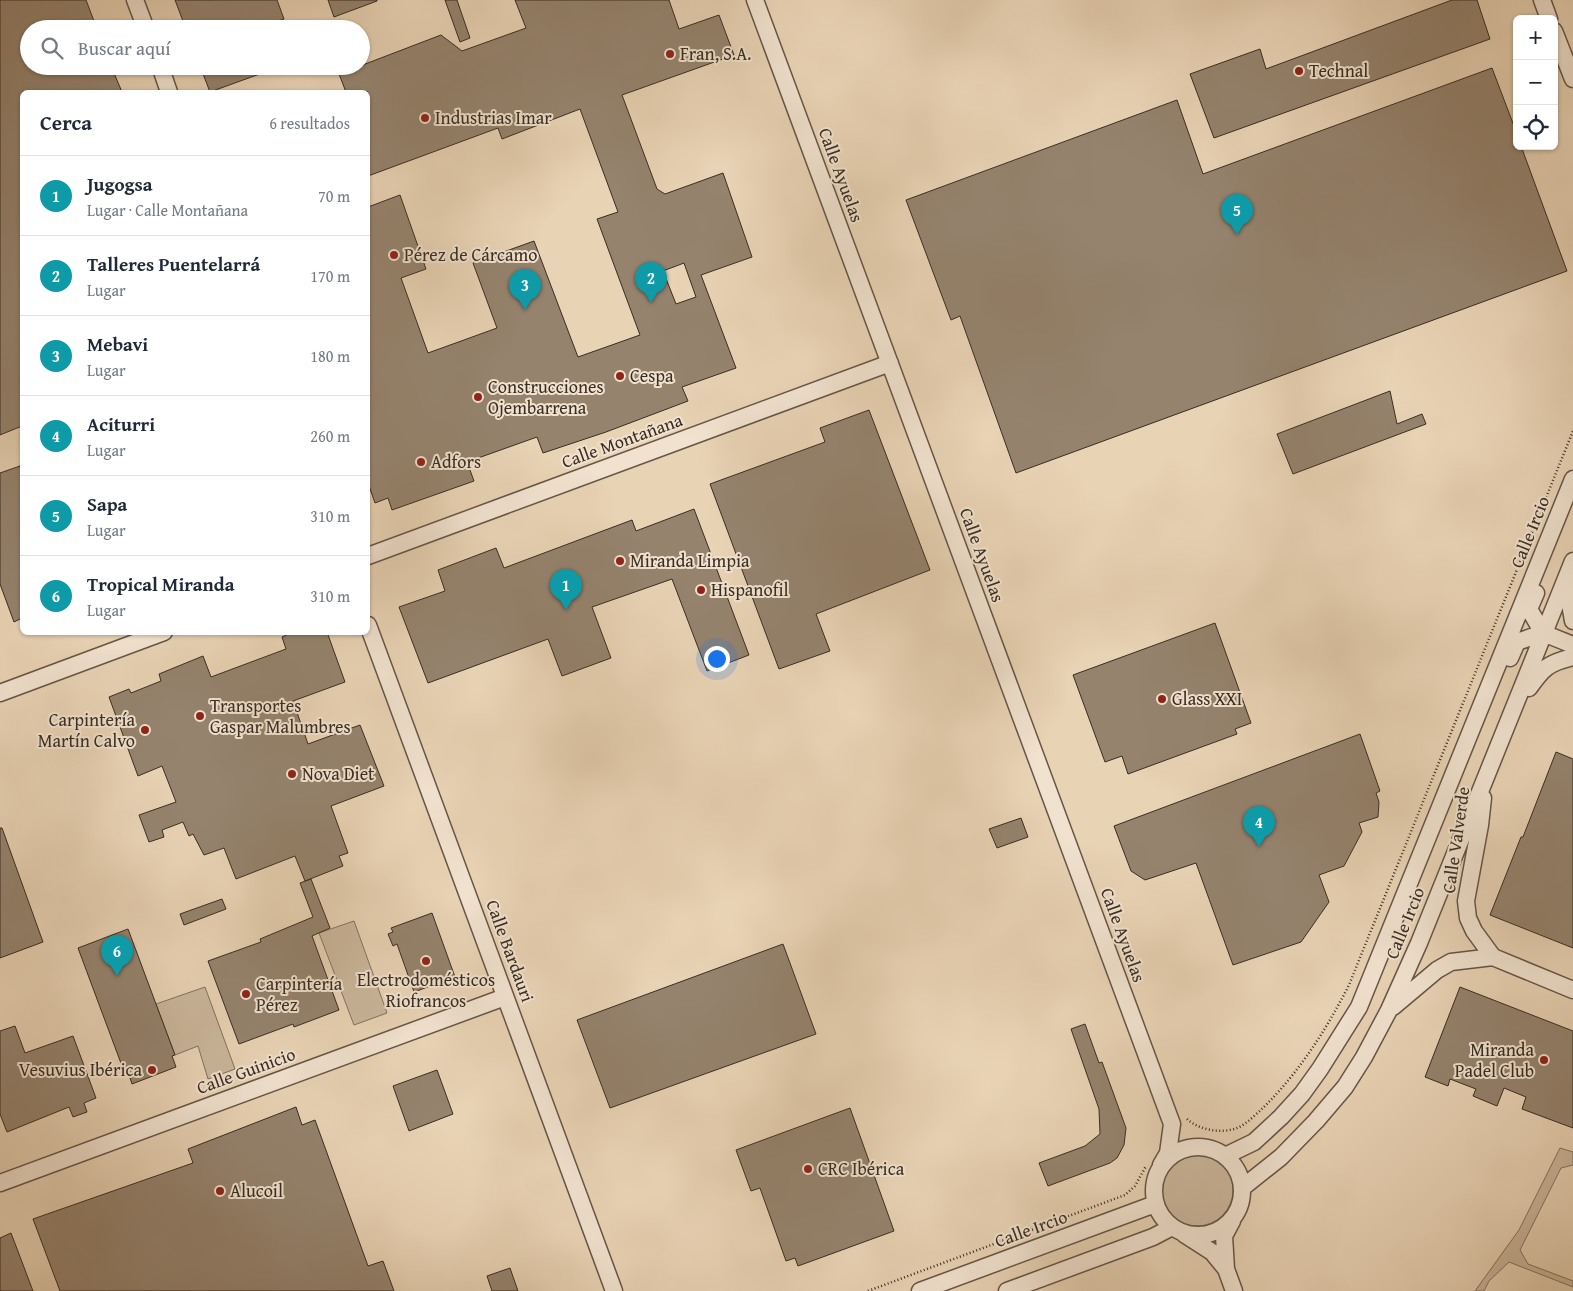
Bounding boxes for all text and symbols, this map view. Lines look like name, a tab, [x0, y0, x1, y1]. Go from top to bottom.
map controls	[1513, 15, 1558, 150]
button: +	[1513, 15, 1558, 60]
search box	[20, 20, 370, 75]
icon: search	[38, 34, 66, 62]
text: Buscar aquí	[78, 34, 171, 62]
place label: Fran, S.A.	[680, 40, 751, 67]
marker: Fran, S.A.	[664, 48, 676, 60]
place label: Technal	[1309, 57, 1368, 84]
button: −	[1513, 60, 1558, 105]
marker: Technal	[1293, 65, 1305, 77]
place label: Industrias Imar	[435, 104, 552, 131]
button: locate	[1513, 105, 1558, 150]
text: Cerca	[40, 107, 92, 138]
text: 6 resultados	[269, 111, 350, 135]
marker: Industrias Imar	[419, 112, 431, 124]
street label: Calle Ayuelas	[812, 124, 871, 226]
text: Jugogsa	[87, 170, 152, 198]
text: 1	[52, 184, 60, 208]
text: 70 m	[318, 184, 350, 208]
pin: 5	[1221, 194, 1253, 235]
text: Lugar · Calle Montañana	[87, 198, 248, 222]
place label: Pérez de Cárcamo	[404, 241, 537, 268]
marker: Pérez de Cárcamo	[388, 249, 400, 261]
text: Talleres Puentelarrá	[87, 250, 260, 278]
pin: 2	[635, 262, 667, 303]
text: 2	[52, 264, 60, 288]
text: 170 m	[310, 264, 350, 288]
pin: 3	[509, 269, 541, 310]
text: Lugar	[87, 278, 126, 302]
text: Mebavi	[87, 330, 148, 358]
text: 3	[52, 344, 60, 368]
text: 180 m	[310, 344, 350, 368]
text: Lugar	[87, 358, 126, 382]
place label: Cespa	[630, 362, 674, 389]
marker: Cespa	[614, 370, 626, 382]
place label: Construcciones Ojembarrena	[488, 373, 604, 421]
marker: Construcciones Ojembarrena	[472, 391, 484, 403]
street label: Calle Montañana	[558, 406, 687, 475]
text: Aciturri	[87, 410, 155, 438]
text: 4	[52, 424, 60, 448]
text: 260 m	[310, 424, 350, 448]
text: Lugar	[87, 438, 126, 462]
place label: Adfors	[431, 448, 481, 475]
marker: Adfors	[415, 456, 427, 468]
text: Sapa	[87, 490, 127, 518]
street label: Calle Ircio	[1503, 492, 1556, 572]
text: 5	[52, 504, 60, 528]
text: 310 m	[310, 504, 350, 528]
street label: Calle Ayuelas	[953, 504, 1012, 606]
text: Lugar	[87, 518, 126, 542]
place label: Miranda Limpia	[630, 547, 750, 574]
marker: Miranda Limpia	[614, 555, 626, 567]
pin: 1	[550, 569, 582, 610]
text: Tropical Miranda	[87, 570, 234, 598]
place label: Hispanofil	[711, 576, 789, 603]
text: 6	[52, 584, 60, 608]
text: 310 m	[310, 584, 350, 608]
marker: Hispanofil	[695, 584, 707, 596]
text: Lugar	[87, 598, 126, 622]
your location	[704, 646, 730, 672]
place label: Glass XXI	[1172, 685, 1242, 712]
place label: Transportes Gaspar Malumbres	[210, 692, 351, 740]
marker: Glass XXI	[1156, 693, 1168, 705]
place label: Carpintería Martín Calvo	[38, 706, 135, 754]
marker: Transportes Gaspar Malumbres	[194, 710, 206, 722]
marker: Carpintería Martín Calvo	[139, 724, 151, 736]
place label: Nova Diet	[302, 760, 375, 787]
marker: Nova Diet	[286, 768, 298, 780]
street label: Calle Valverde	[1435, 785, 1476, 895]
pin: 4	[1243, 806, 1275, 847]
street label: Calle Ircio	[1378, 883, 1431, 963]
street label: Calle Ayuelas	[1094, 884, 1153, 986]
street label: Calle Bardauri	[479, 896, 541, 1006]
pin: 6	[101, 935, 133, 976]
marker: Electrodomésticos Riofrancos	[420, 955, 432, 967]
place label: Electrodomésticos Riofrancos	[357, 966, 495, 1014]
place label: Carpintería Pérez	[256, 970, 343, 1018]
marker: Carpintería Pérez	[240, 988, 252, 1000]
place label: Miranda Padel Club	[1455, 1036, 1534, 1084]
street label: Calle Guinicio	[193, 1040, 299, 1101]
marker: Miranda Padel Club	[1538, 1054, 1550, 1066]
place label: Vesuvius Ibérica	[19, 1056, 142, 1083]
marker: Vesuvius Ibérica	[146, 1064, 158, 1076]
place label: CRC Ibérica	[818, 1155, 905, 1182]
marker: CRC Ibérica	[802, 1163, 814, 1175]
place label: Alucoil	[230, 1177, 283, 1204]
marker: Alucoil	[214, 1185, 226, 1197]
street label: Calle Ircio	[991, 1203, 1071, 1254]

